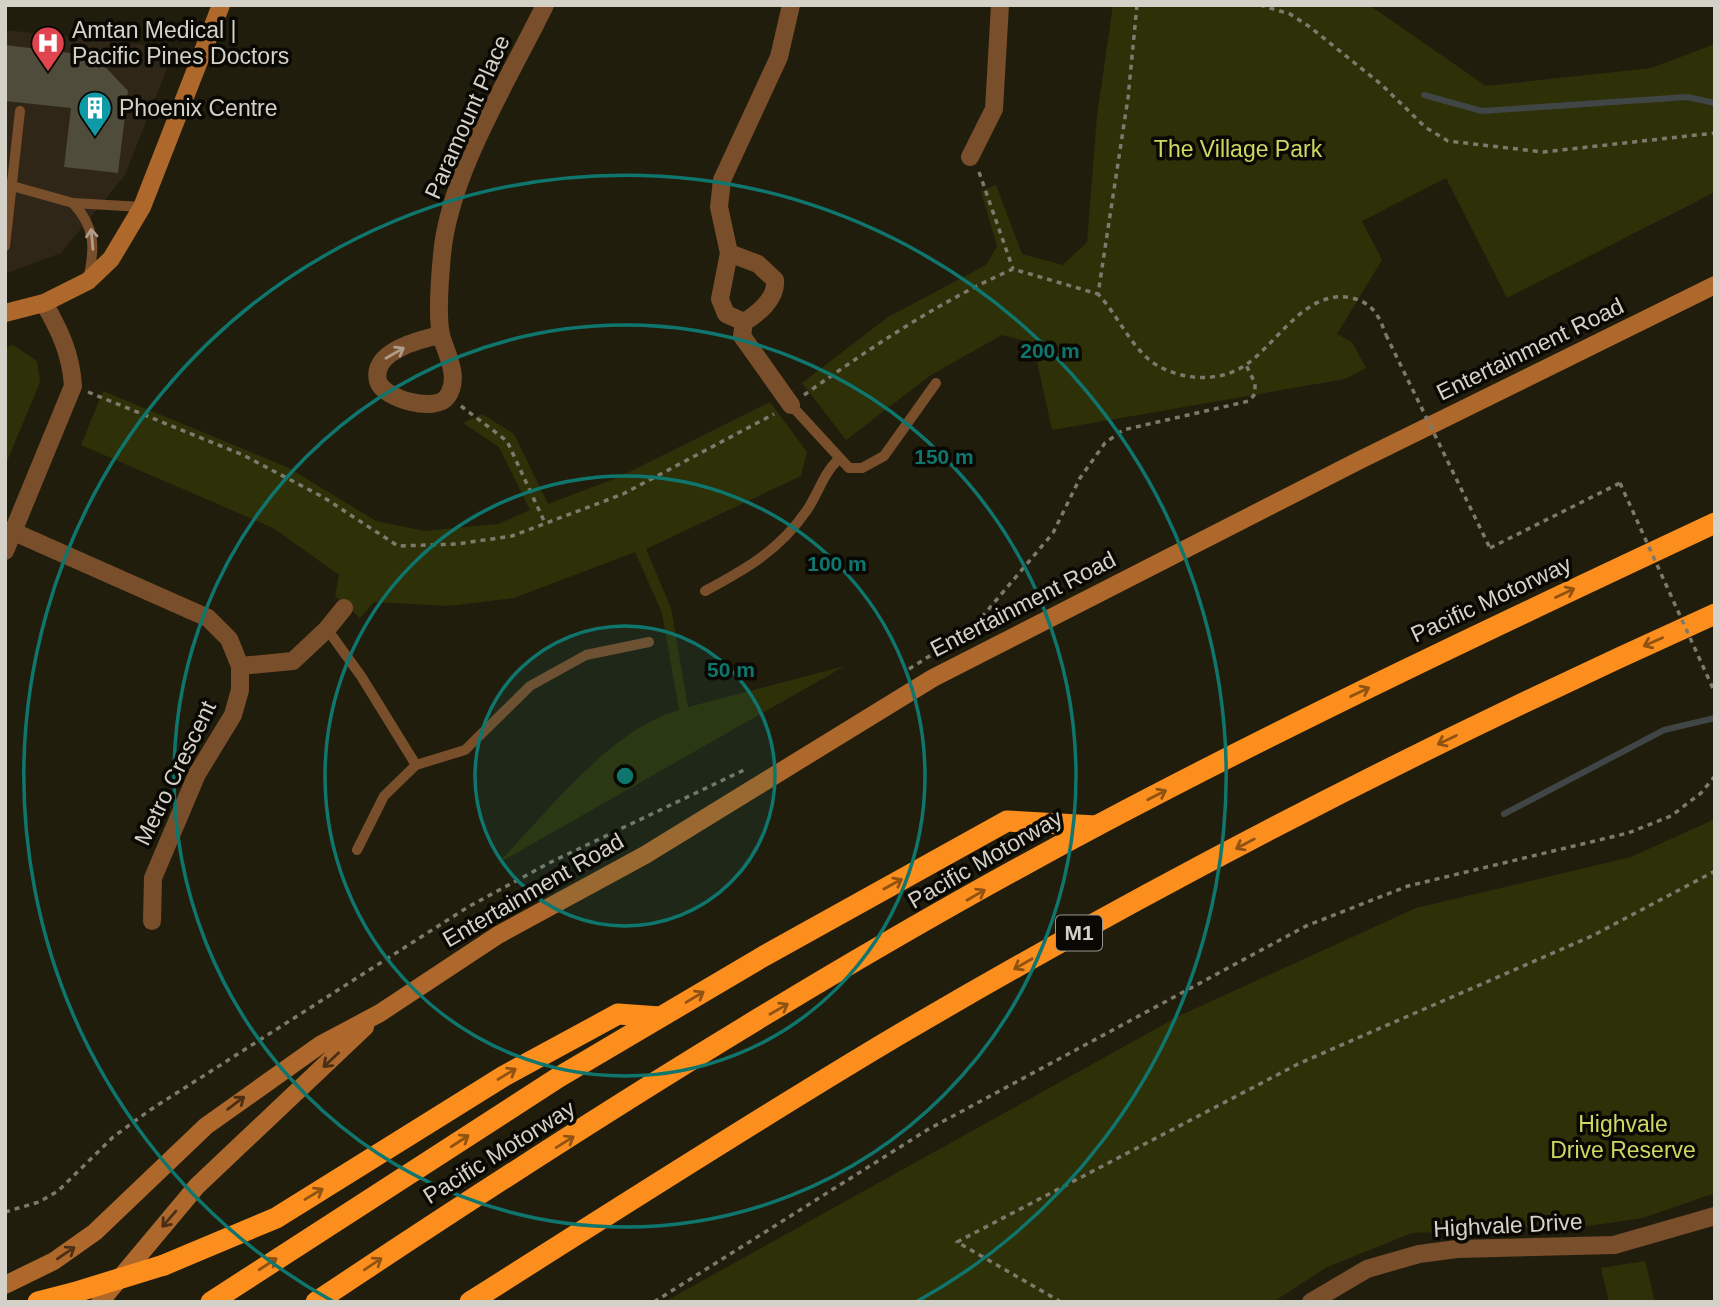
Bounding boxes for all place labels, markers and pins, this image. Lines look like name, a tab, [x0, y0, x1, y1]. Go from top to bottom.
place label: Amtan Medical | Pacific Pines Doctors	[72, 17, 289, 69]
hospital icon: Amtan Medical | Pacific Pines Doctors	[29, 24, 67, 73]
building icon: Phoenix Centre	[76, 89, 114, 138]
place label: Phoenix Centre	[119, 95, 278, 121]
centre of rings	[613, 764, 637, 788]

